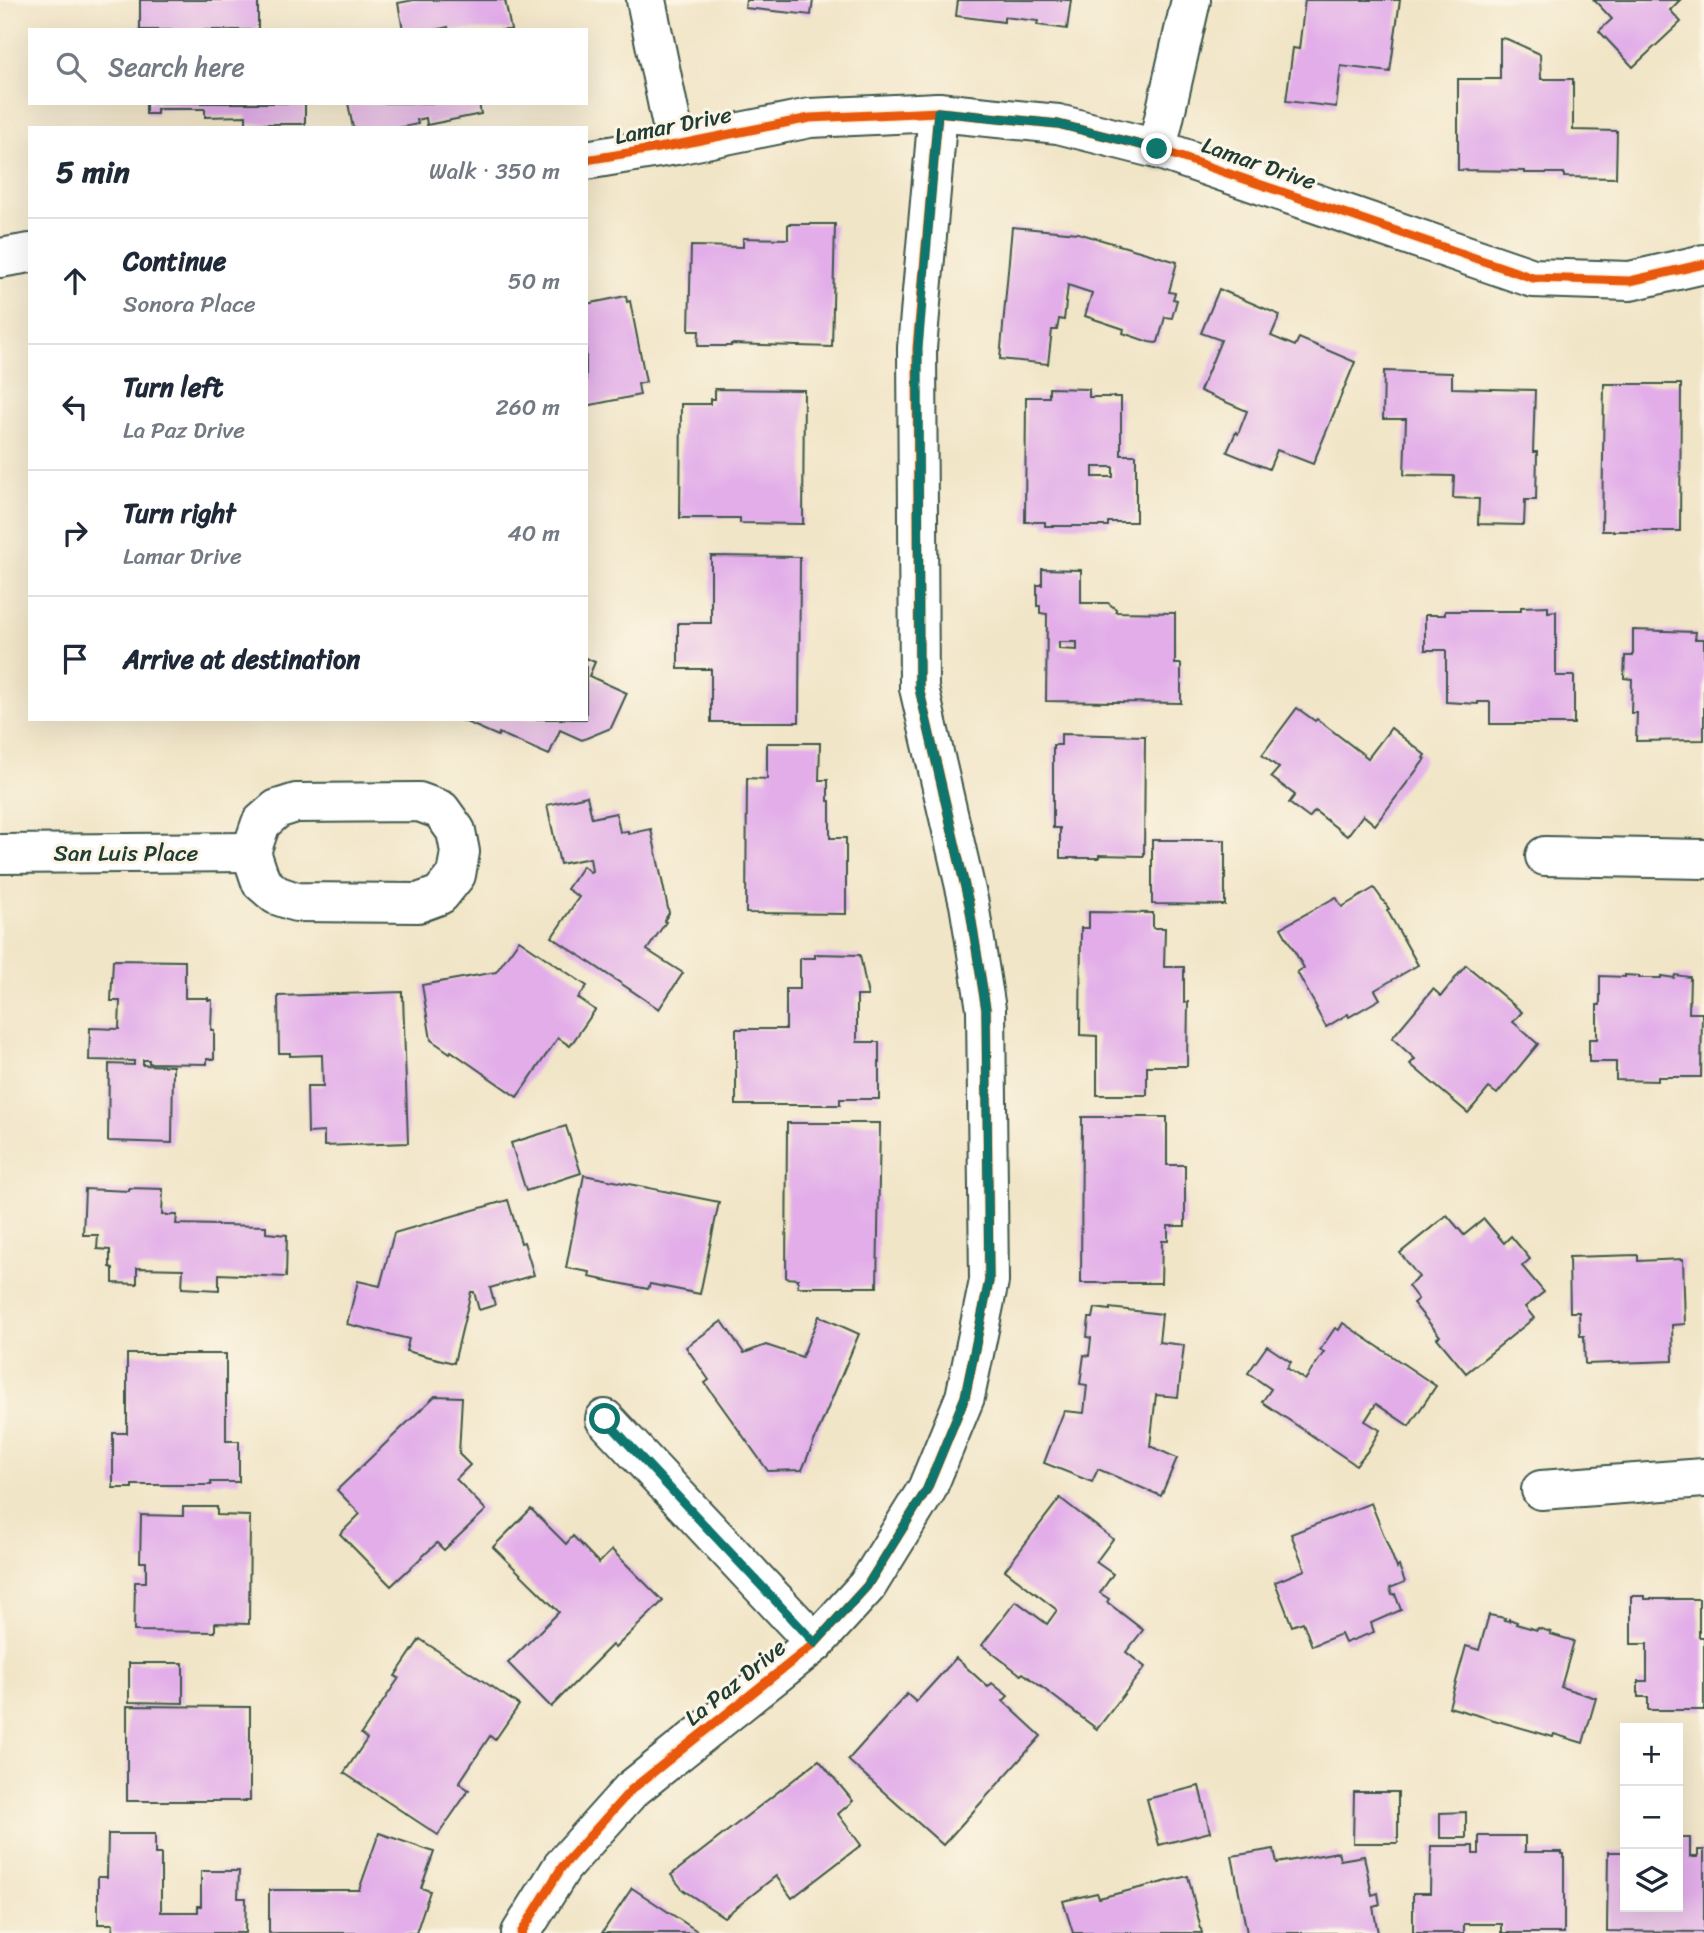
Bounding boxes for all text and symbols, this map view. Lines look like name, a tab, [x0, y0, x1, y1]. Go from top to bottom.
search box	[28, 28, 588, 105]
text: Search here	[108, 44, 245, 90]
icon: search	[52, 48, 90, 86]
street label: Lamar Drive	[611, 94, 736, 157]
street label: Lamar Drive	[1196, 125, 1322, 202]
route end	[1141, 133, 1172, 164]
text: 5 min	[56, 145, 130, 199]
text: Walk · 350 m	[429, 151, 560, 192]
text: Continue	[123, 238, 226, 284]
text: 50 m	[508, 261, 560, 302]
icon: ahead	[56, 262, 94, 300]
text: Sonora Place	[123, 284, 256, 325]
text: Turn left	[123, 364, 223, 410]
text: 260 m	[495, 387, 560, 428]
icon: left	[56, 388, 94, 426]
text: La Paz Drive	[123, 410, 245, 451]
text: Turn right	[123, 490, 236, 536]
text: 40 m	[507, 513, 560, 554]
icon: right	[56, 514, 94, 552]
text: Lamar Drive	[123, 536, 242, 577]
text: Arrive at destination	[123, 636, 360, 682]
icon: arrive	[56, 640, 94, 678]
street label: San Luis Place	[54, 833, 199, 874]
route start	[589, 1403, 620, 1434]
street label: La Paz Drive	[675, 1628, 796, 1737]
map controls	[1620, 1723, 1683, 1912]
button: +	[1620, 1723, 1683, 1786]
button: −	[1620, 1786, 1683, 1849]
button: layers	[1620, 1849, 1683, 1912]

